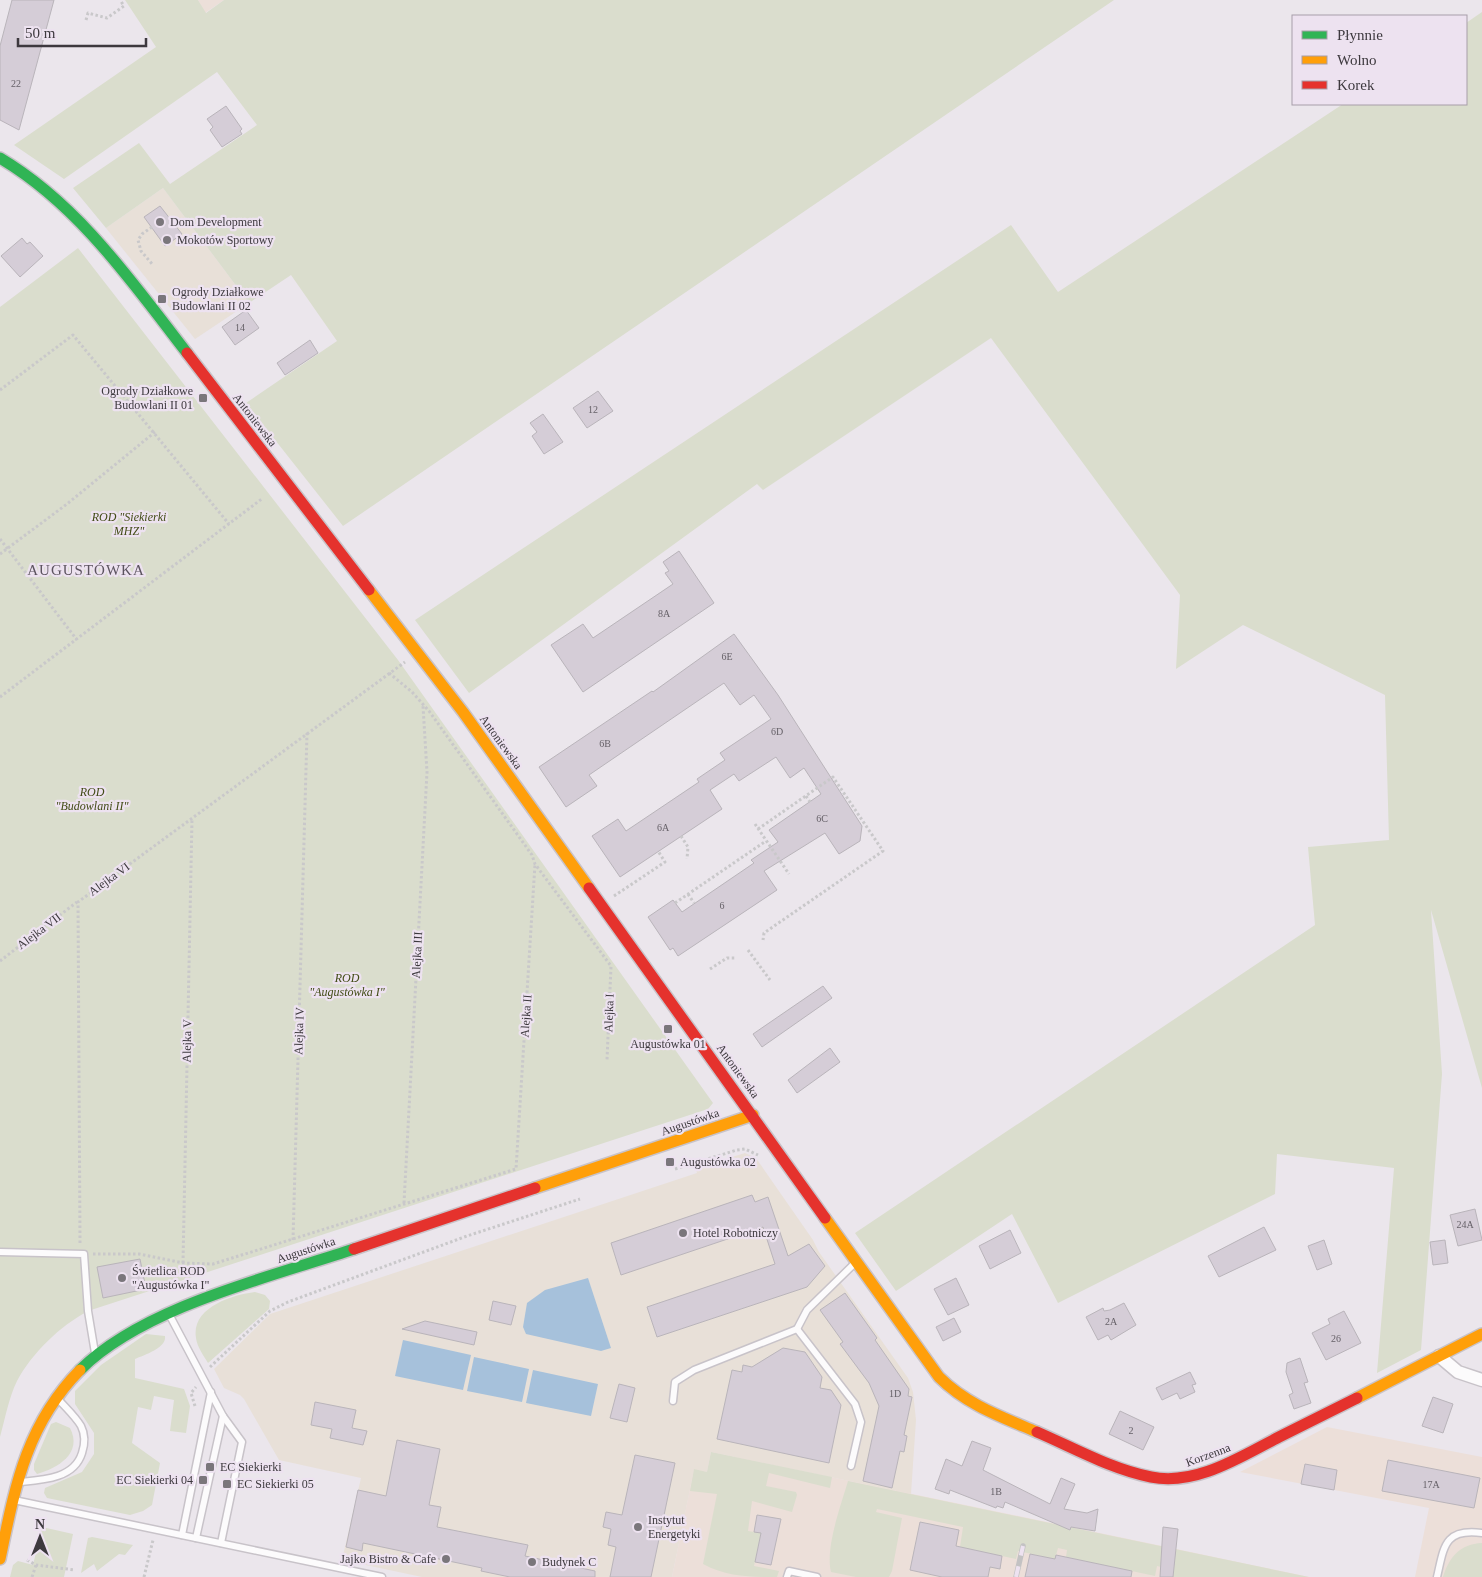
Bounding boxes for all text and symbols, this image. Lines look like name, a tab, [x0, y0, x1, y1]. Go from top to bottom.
scale bar	[18, 15, 145, 47]
legend	[1292, 15, 1467, 105]
text: 50 m	[25, 25, 56, 41]
text: Płynnie	[1337, 27, 1383, 43]
text: Wolno	[1337, 52, 1377, 68]
text: Korek	[1337, 77, 1375, 93]
house number: 22	[11, 78, 21, 89]
place label: Dom Development	[170, 215, 262, 229]
marker: Dom Development	[154, 216, 166, 228]
place label: Mokotów Sportowy	[177, 233, 273, 247]
marker: Mokotów Sportowy	[161, 234, 173, 246]
place label: Ogrody Działkowe Budowlani II 02	[172, 285, 264, 313]
marker: Ogrody Działkowe Budowlani II 02	[156, 293, 168, 305]
house number: 14	[235, 322, 245, 333]
place label: Ogrody Działkowe Budowlani II 01	[101, 384, 193, 412]
street label: Antoniewska	[230, 391, 280, 450]
marker: Ogrody Działkowe Budowlani II 01	[197, 392, 209, 404]
house number: 12	[588, 404, 598, 415]
park label: ROD "Siekierki MHZ"	[91, 510, 166, 538]
district label: AUGUSTÓWKA	[27, 562, 145, 578]
house number: 8A	[658, 608, 671, 619]
house number: 6E	[721, 651, 733, 662]
street label: Antoniewska	[477, 712, 526, 772]
house number: 6D	[771, 726, 783, 737]
house number: 6B	[599, 738, 611, 749]
park label: ROD "Budowlani II"	[55, 785, 129, 813]
house number: 6C	[816, 813, 828, 824]
house number: 6A	[657, 822, 670, 833]
street label: Alejka VI	[86, 859, 132, 899]
house number: 6	[720, 900, 725, 911]
street label: Alejka VII	[14, 910, 64, 952]
street label: Alejka III	[409, 931, 425, 979]
park label: ROD "Augustówka I"	[309, 971, 386, 999]
street label: Alejka I	[601, 993, 617, 1033]
street label: Alejka II	[518, 994, 534, 1038]
street label: Alejka IV	[291, 1007, 307, 1055]
street label: Alejka V	[180, 1019, 194, 1063]
marker: Augustówka 01	[662, 1023, 674, 1035]
place label: Augustówka 01	[630, 1037, 706, 1051]
street label: Antoniewska	[714, 1041, 763, 1101]
street label: Augustówka	[659, 1105, 722, 1138]
place label: Augustówka 02	[680, 1155, 756, 1169]
marker: Augustówka 02	[664, 1156, 676, 1168]
house number: 24A	[1456, 1219, 1474, 1230]
place label: Hotel Robotniczy	[693, 1226, 778, 1240]
marker: Hotel Robotniczy	[677, 1227, 689, 1239]
street label: Augustówka	[275, 1234, 338, 1266]
place label: Świetlica ROD "Augustówka I"	[132, 1264, 210, 1292]
marker: Świetlica ROD "Augustówka I"	[116, 1272, 128, 1284]
house number: 2A	[1105, 1316, 1118, 1327]
house number: 26	[1331, 1333, 1341, 1344]
house number: 1D	[889, 1388, 901, 1399]
house number: 2	[1129, 1425, 1134, 1436]
street label: Korzenna	[1184, 1440, 1233, 1470]
place label: EC Siekierki	[220, 1460, 282, 1474]
marker: EC Siekierki	[204, 1461, 216, 1473]
place label: EC Siekierki 04	[116, 1473, 193, 1487]
marker: EC Siekierki 04	[197, 1474, 209, 1486]
place label: EC Siekierki 05	[237, 1477, 314, 1491]
marker: EC Siekierki 05	[221, 1478, 233, 1490]
house number: 17A	[1422, 1479, 1440, 1490]
house number: 1B	[990, 1486, 1002, 1497]
north arrow	[15, 1512, 65, 1562]
place label: Instytut Energetyki	[648, 1513, 701, 1541]
text: N	[35, 1517, 45, 1532]
marker: Instytut Energetyki	[632, 1521, 644, 1533]
place label: Jajko Bistro & Cafe	[340, 1552, 436, 1566]
marker: Jajko Bistro & Cafe	[440, 1553, 452, 1565]
place label: Budynek C	[542, 1555, 596, 1569]
marker: Budynek C	[526, 1556, 538, 1568]

